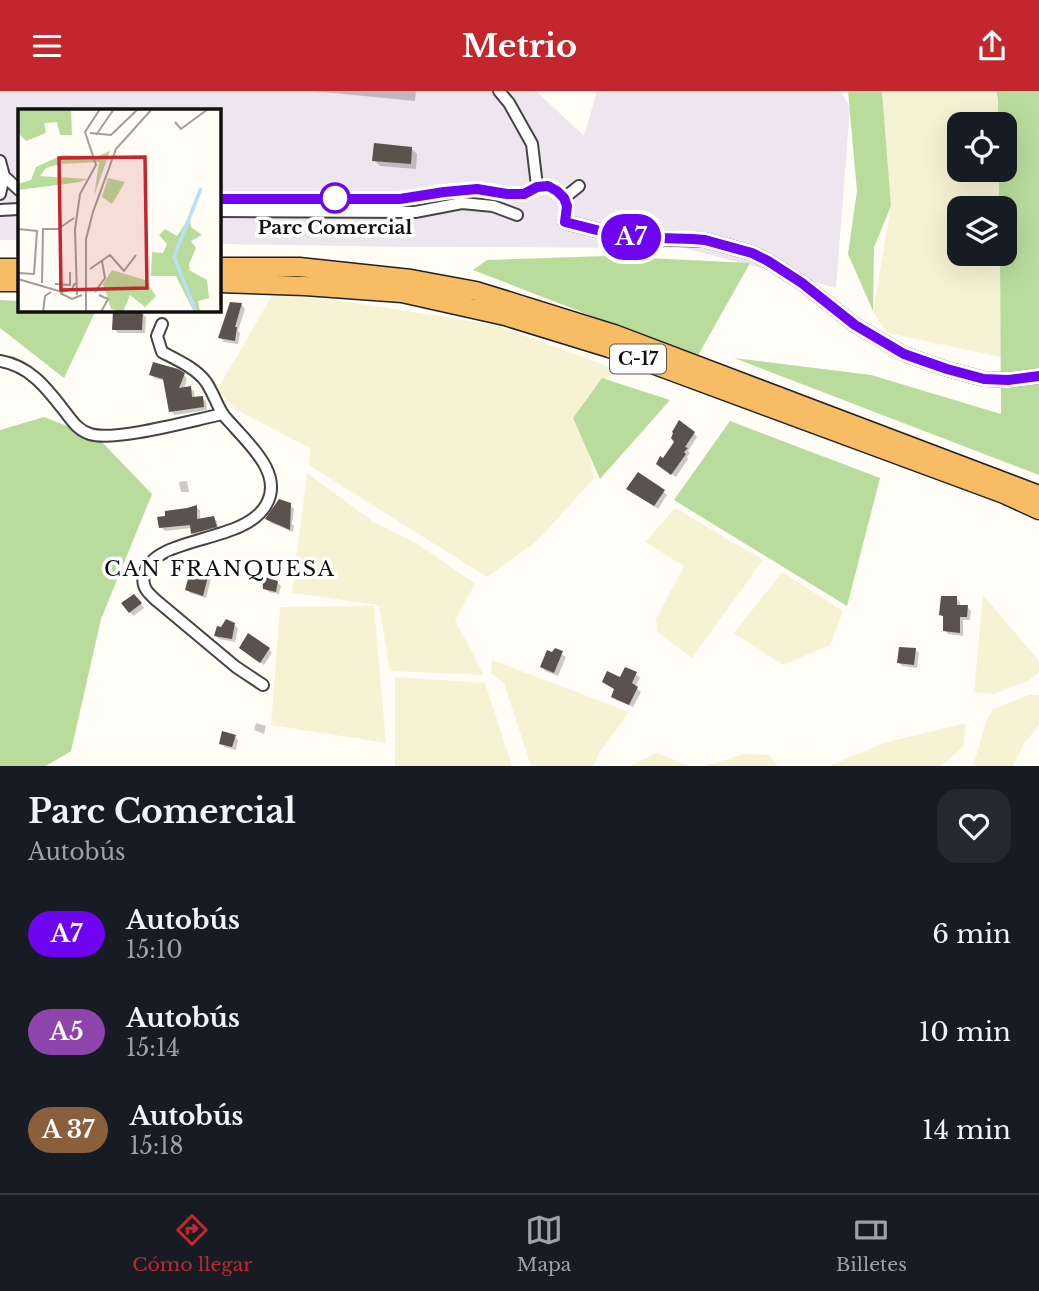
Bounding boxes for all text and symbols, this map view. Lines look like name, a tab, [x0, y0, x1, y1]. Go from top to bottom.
text: Metrio	[462, 26, 577, 66]
icon: menu	[28, 27, 66, 65]
icon: share	[973, 27, 1011, 65]
inset map	[18, 109, 220, 311]
map controls	[947, 112, 1017, 266]
button: locate	[947, 112, 1017, 182]
marker: Parc Comercial	[320, 183, 350, 213]
button: layers	[947, 196, 1017, 266]
line badge: A7	[600, 214, 662, 260]
place label: Parc Comercial	[258, 216, 412, 239]
text: A7	[615, 222, 647, 251]
road number: C-17	[610, 345, 666, 373]
district label: CAN FRANQUESA	[104, 556, 336, 582]
button: heart	[937, 789, 1011, 863]
text: Parc Comercial	[28, 791, 296, 832]
text: Autobús	[28, 838, 126, 866]
text: Autobús	[126, 904, 240, 936]
text: 6 min	[932, 918, 1011, 950]
text: A7	[51, 919, 82, 948]
text: 15:10	[126, 936, 183, 964]
text: Autobús	[126, 1002, 240, 1034]
text: 10 min	[919, 1016, 1011, 1048]
text: A5	[49, 1017, 84, 1046]
text: 15:14	[126, 1034, 180, 1062]
text: Autobús	[129, 1100, 243, 1132]
text: 14 min	[922, 1114, 1011, 1146]
text: A 37	[42, 1115, 94, 1144]
text: 15:18	[129, 1132, 184, 1160]
tab: Cómo llegar	[132, 1211, 252, 1276]
tab: Mapa	[517, 1211, 571, 1276]
tab: Billetes	[836, 1211, 907, 1276]

